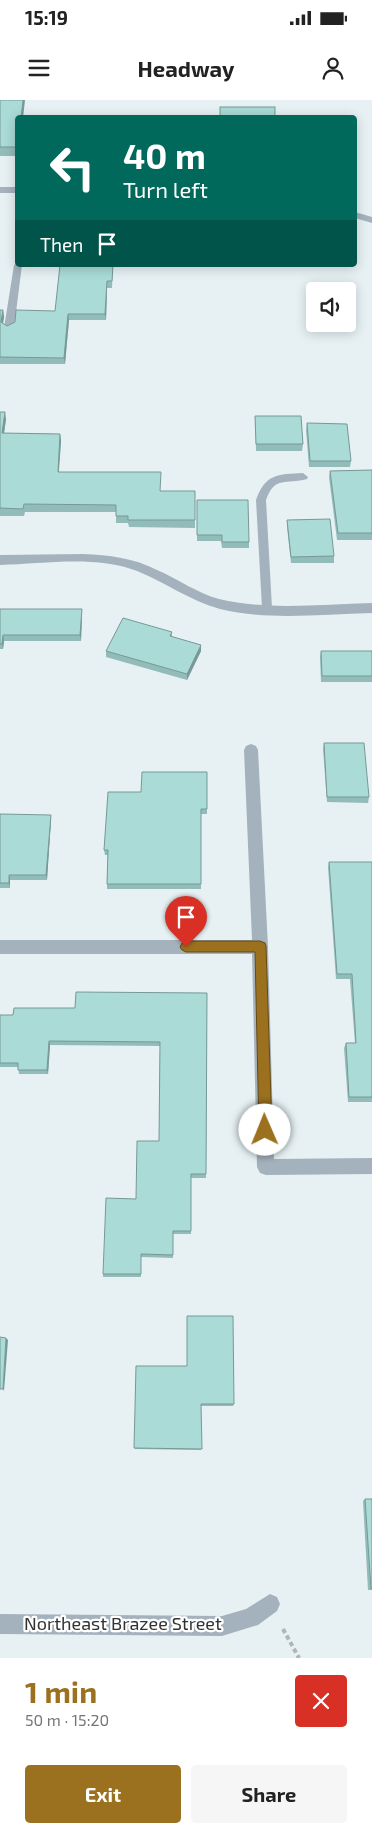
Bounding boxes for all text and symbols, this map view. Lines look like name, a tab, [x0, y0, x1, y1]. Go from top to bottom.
text: 15:19	[25, 6, 68, 29]
icon: menu	[25, 54, 53, 82]
icon: person	[319, 54, 347, 82]
text: Headway	[138, 55, 234, 81]
text: 40 m	[123, 134, 206, 176]
icon: left	[40, 135, 105, 200]
text: Turn left	[123, 176, 208, 202]
icon: arrive	[93, 230, 121, 258]
text: Then	[40, 233, 83, 256]
map controls	[306, 282, 356, 332]
button: sound	[306, 282, 356, 332]
pin	[165, 896, 207, 947]
icon: arrive	[172, 903, 200, 931]
position arrow	[238, 1103, 290, 1155]
street label: Northeast Brazee Street	[24, 1612, 222, 1634]
text: 1 min	[25, 1673, 97, 1709]
button: close	[295, 1675, 347, 1727]
text: 50 m · 15:20	[25, 1710, 109, 1729]
button: Exit	[25, 1765, 181, 1823]
button: Share	[191, 1765, 347, 1823]

